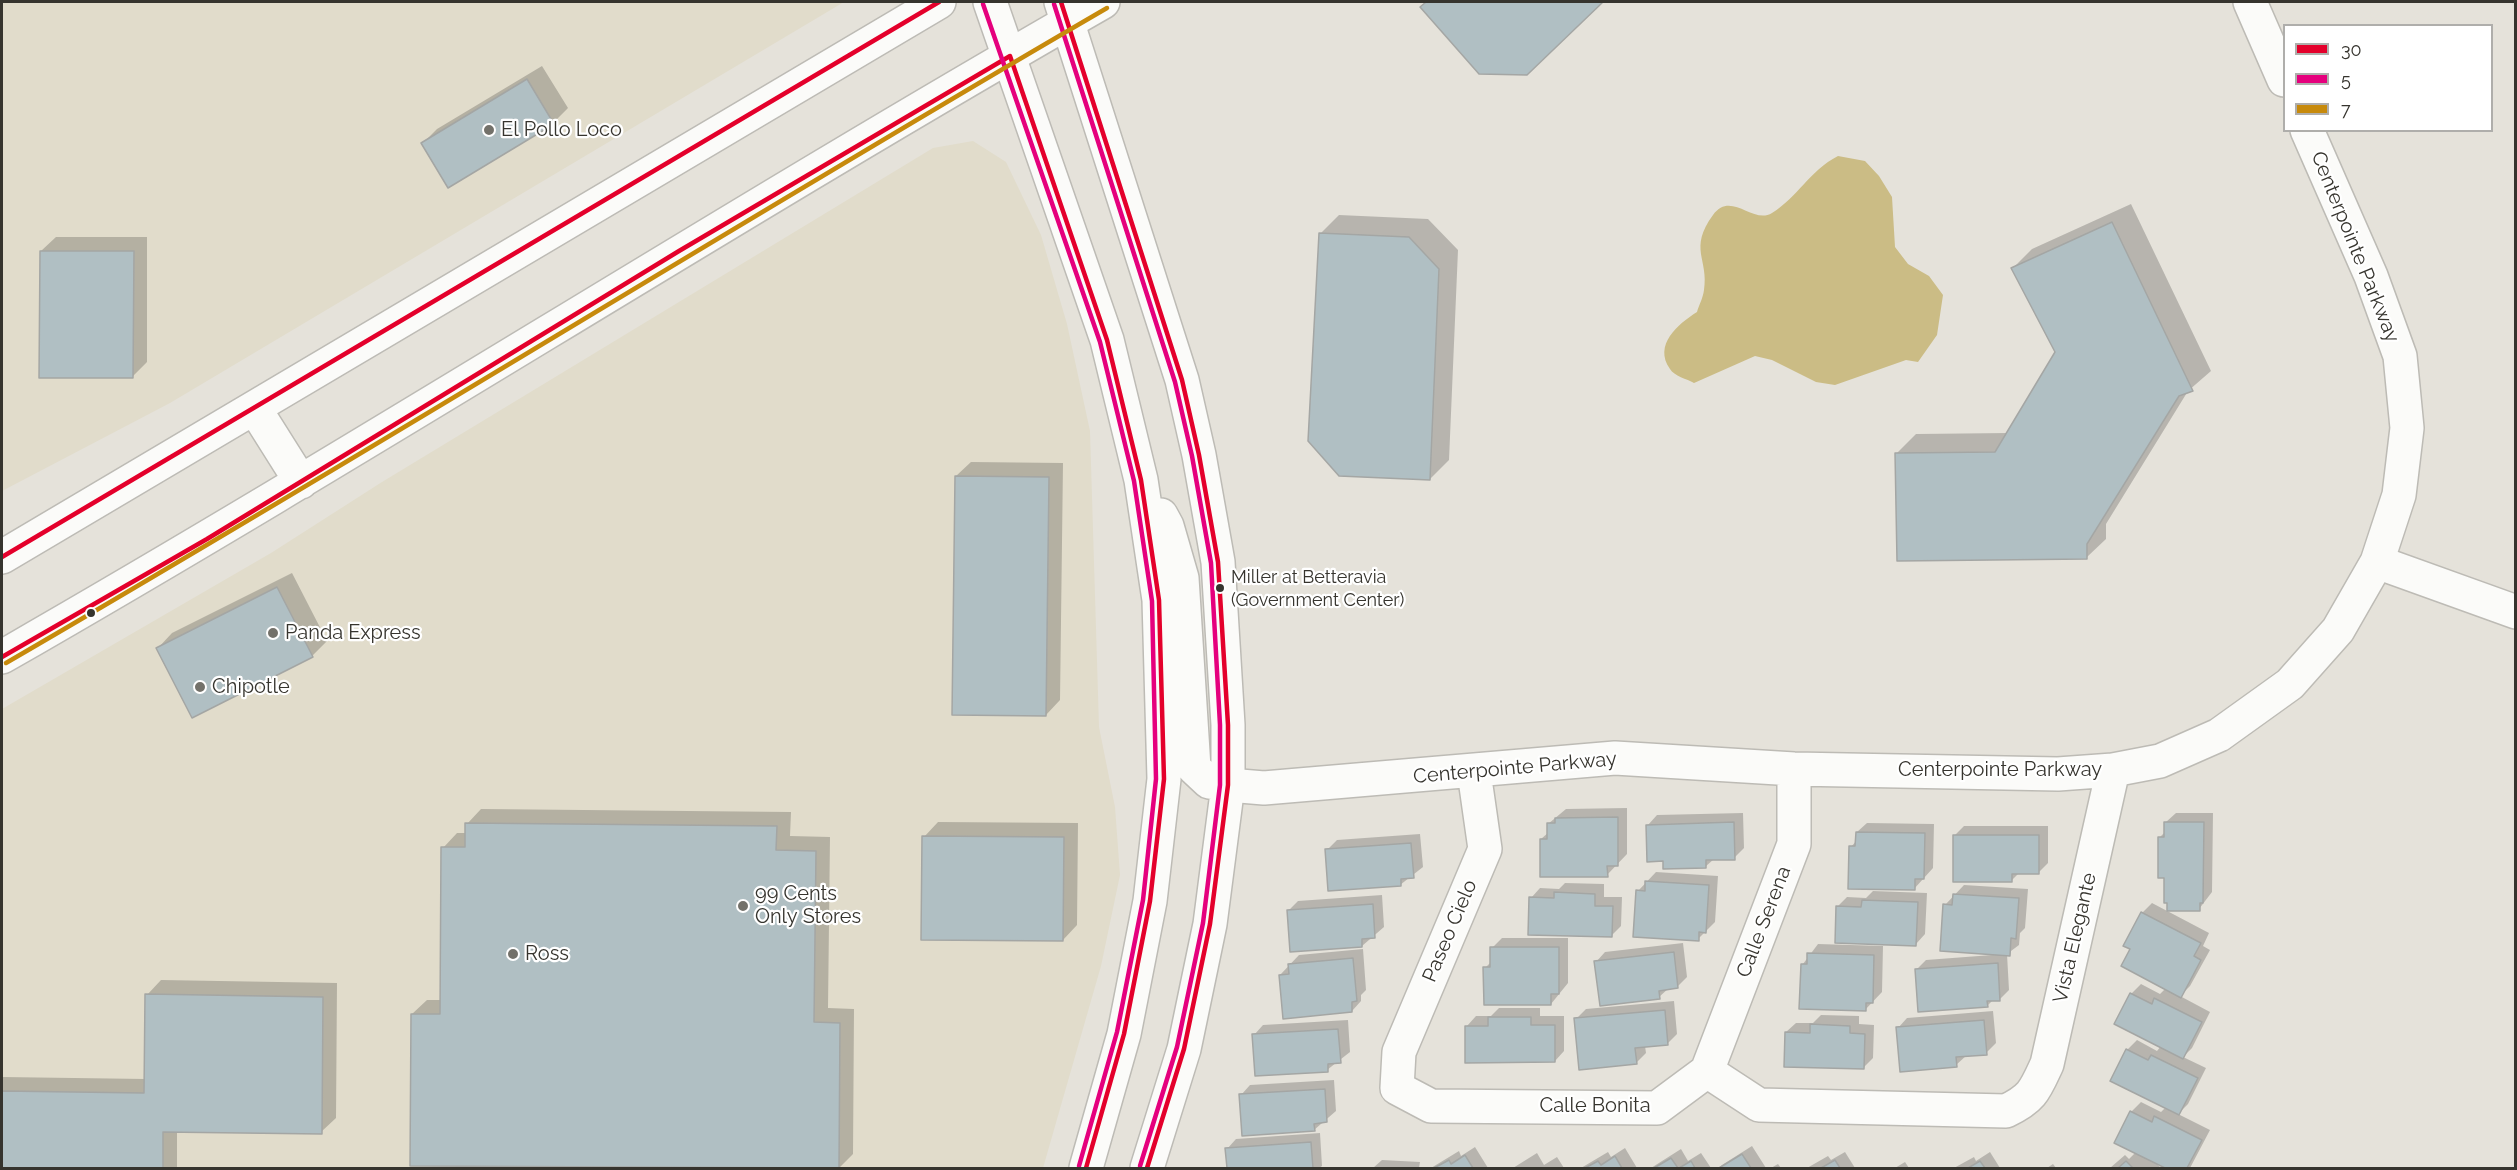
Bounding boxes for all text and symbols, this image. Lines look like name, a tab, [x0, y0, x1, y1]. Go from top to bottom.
legend	[2283, 24, 2493, 132]
text: 30	[2341, 39, 2362, 60]
text: 5	[2341, 69, 2351, 90]
text: 7	[2341, 99, 2351, 120]
place label: El Pollo Loco	[501, 118, 622, 142]
marker: El Pollo Loco	[482, 123, 496, 137]
street label: Centerpointe Parkway	[2306, 148, 2404, 346]
place label: Miller at Betteravia (Government Center)	[1231, 567, 1404, 610]
marker: Miller at Betteravia (Government Center)	[1214, 582, 1226, 594]
unlabelled marker	[85, 607, 97, 619]
place label: Panda Express	[285, 621, 421, 645]
marker: Panda Express	[266, 626, 280, 640]
place label: Chipotle	[212, 675, 290, 699]
marker: Chipotle	[193, 680, 207, 694]
street label: Centerpointe Parkway	[1412, 747, 1618, 789]
street label: Centerpointe Parkway	[1898, 758, 2102, 782]
street label: Calle Serena	[1732, 863, 1796, 981]
street label: Vista Elegante	[2048, 871, 2102, 1005]
street label: Paseo Cielo	[1418, 876, 1482, 986]
place label: 99 Cents Only Stores	[755, 882, 861, 929]
marker: 99 Cents Only Stores	[736, 899, 750, 913]
place label: Ross	[525, 942, 569, 966]
marker: Ross	[506, 947, 520, 961]
street label: Calle Bonita	[1539, 1094, 1651, 1118]

